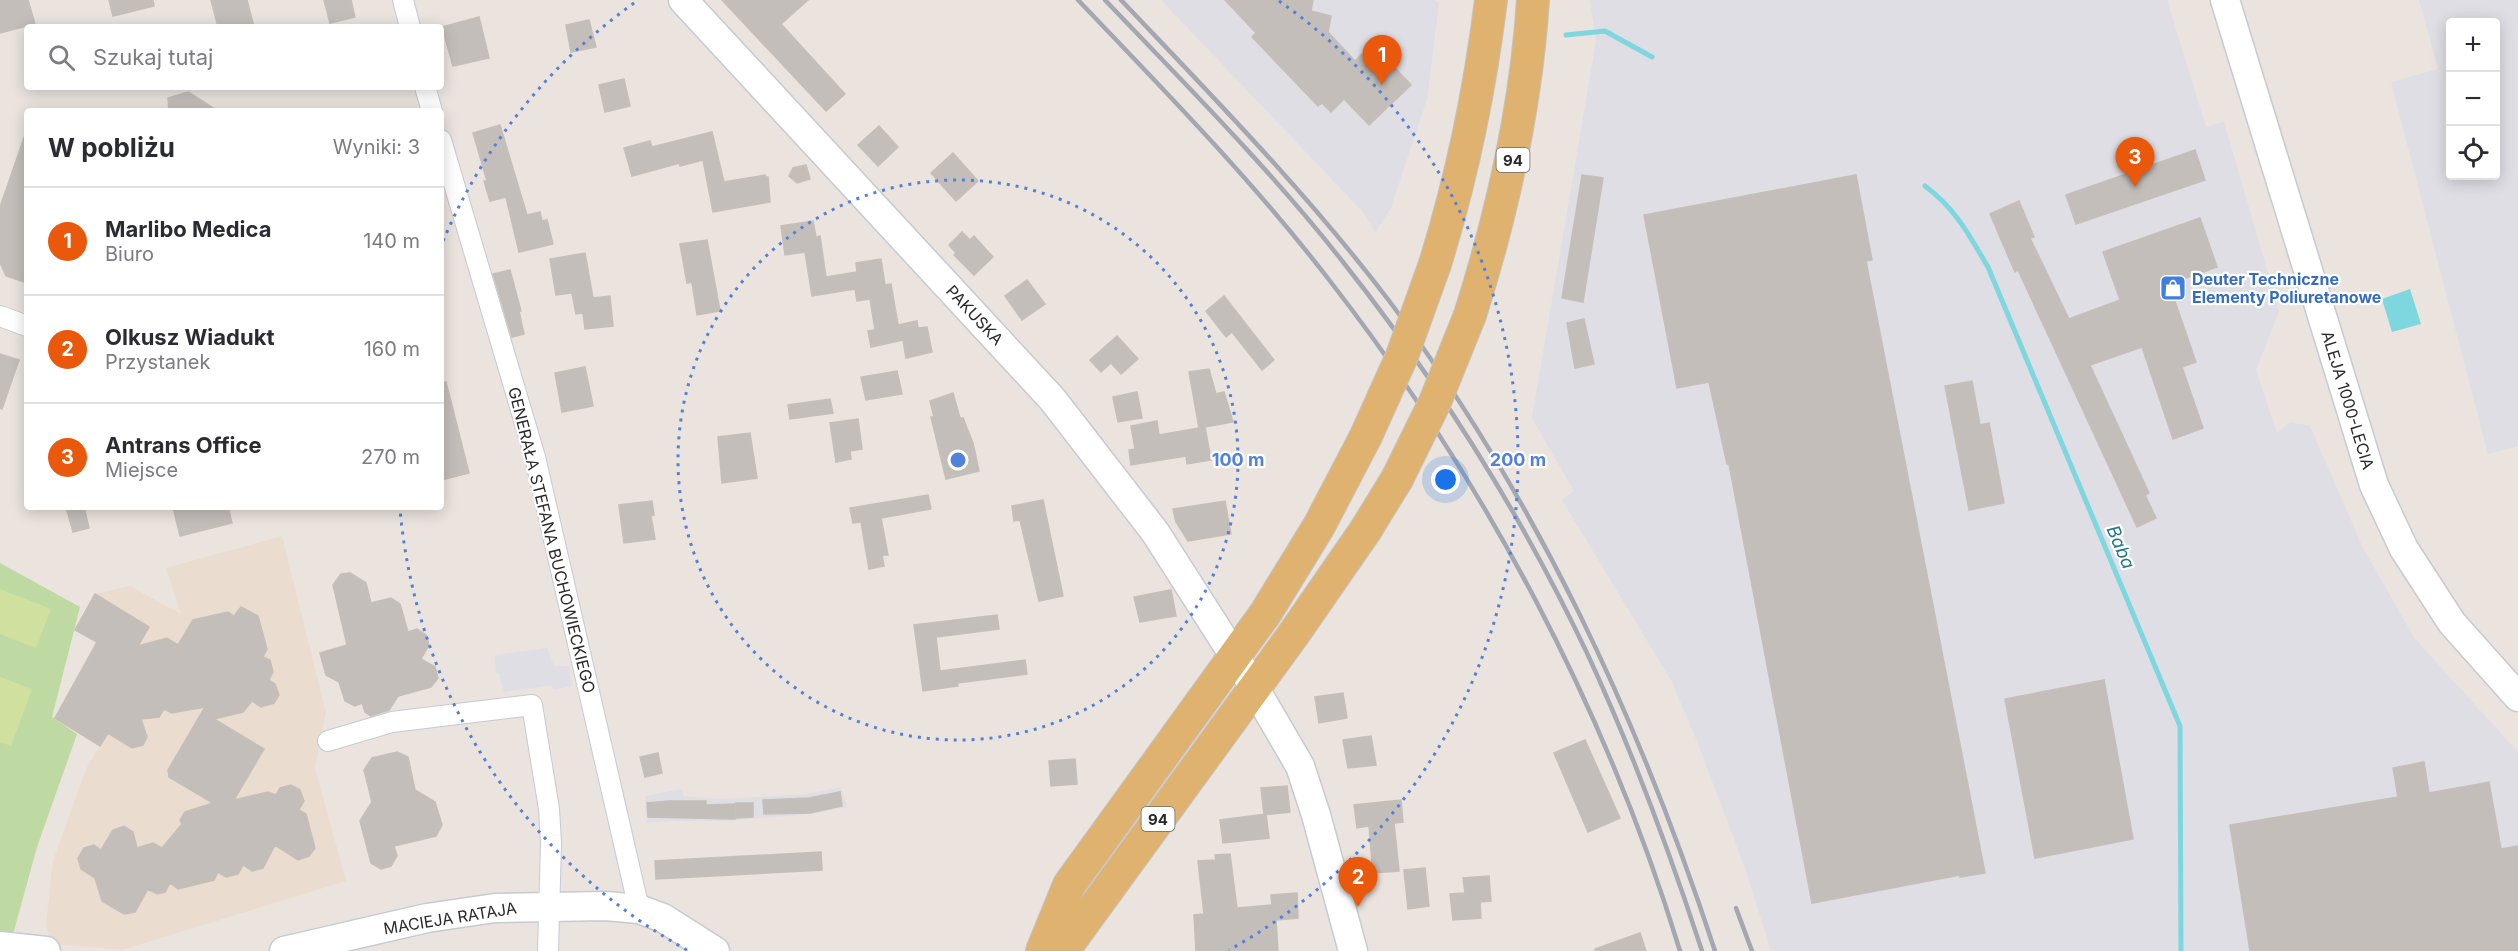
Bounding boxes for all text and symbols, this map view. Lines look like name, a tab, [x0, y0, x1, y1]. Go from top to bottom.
map controls	[2446, 18, 2500, 180]
button: +	[2446, 18, 2500, 72]
search box	[24, 24, 444, 90]
pin: 1	[1362, 36, 1402, 85]
icon: search	[45, 41, 78, 74]
text: Szukaj tutaj	[93, 44, 213, 70]
button: −	[2446, 72, 2500, 126]
button: locate	[2446, 126, 2500, 180]
text: W pobliżu	[48, 132, 175, 163]
text: Wyniki: 3	[333, 135, 420, 159]
pin: 3	[2116, 138, 2154, 187]
road number: 94	[1496, 148, 1530, 172]
text: Marlibo Medica	[105, 216, 271, 242]
text: 1	[63, 229, 72, 253]
text: 140 m	[363, 229, 420, 253]
text: Biuro	[105, 242, 154, 266]
place label: Deuter Techniczne Elementy Poliuretanowe	[2192, 269, 2381, 307]
shop icon: Deuter Techniczne Elementy Poliuretanowe	[2158, 273, 2188, 303]
street label: PAKUSKA	[942, 281, 1008, 349]
text: Olkusz Wiadukt	[105, 324, 274, 350]
street label: ALEJA 1000-LECIA	[2317, 328, 2379, 472]
text: 2	[61, 337, 74, 361]
text: 160 m	[364, 337, 420, 361]
text: Przystanek	[105, 350, 210, 374]
street label: GENERAŁA STEFANA BUCHOWIECKIEGO	[504, 385, 600, 695]
text: Antrans Office	[105, 432, 262, 458]
text: 3	[61, 445, 74, 469]
text: 270 m	[361, 445, 420, 469]
text: 100 m	[1212, 449, 1264, 470]
text: 200 m	[1490, 449, 1546, 470]
centre of rings	[948, 450, 968, 470]
text: Miejsce	[105, 458, 178, 482]
your location	[1431, 465, 1460, 494]
water label: Baba	[2103, 522, 2139, 572]
road number: 94	[1142, 807, 1174, 831]
pin: 2	[1338, 858, 1378, 907]
street label: MACIEJA RATAJA	[382, 898, 518, 938]

